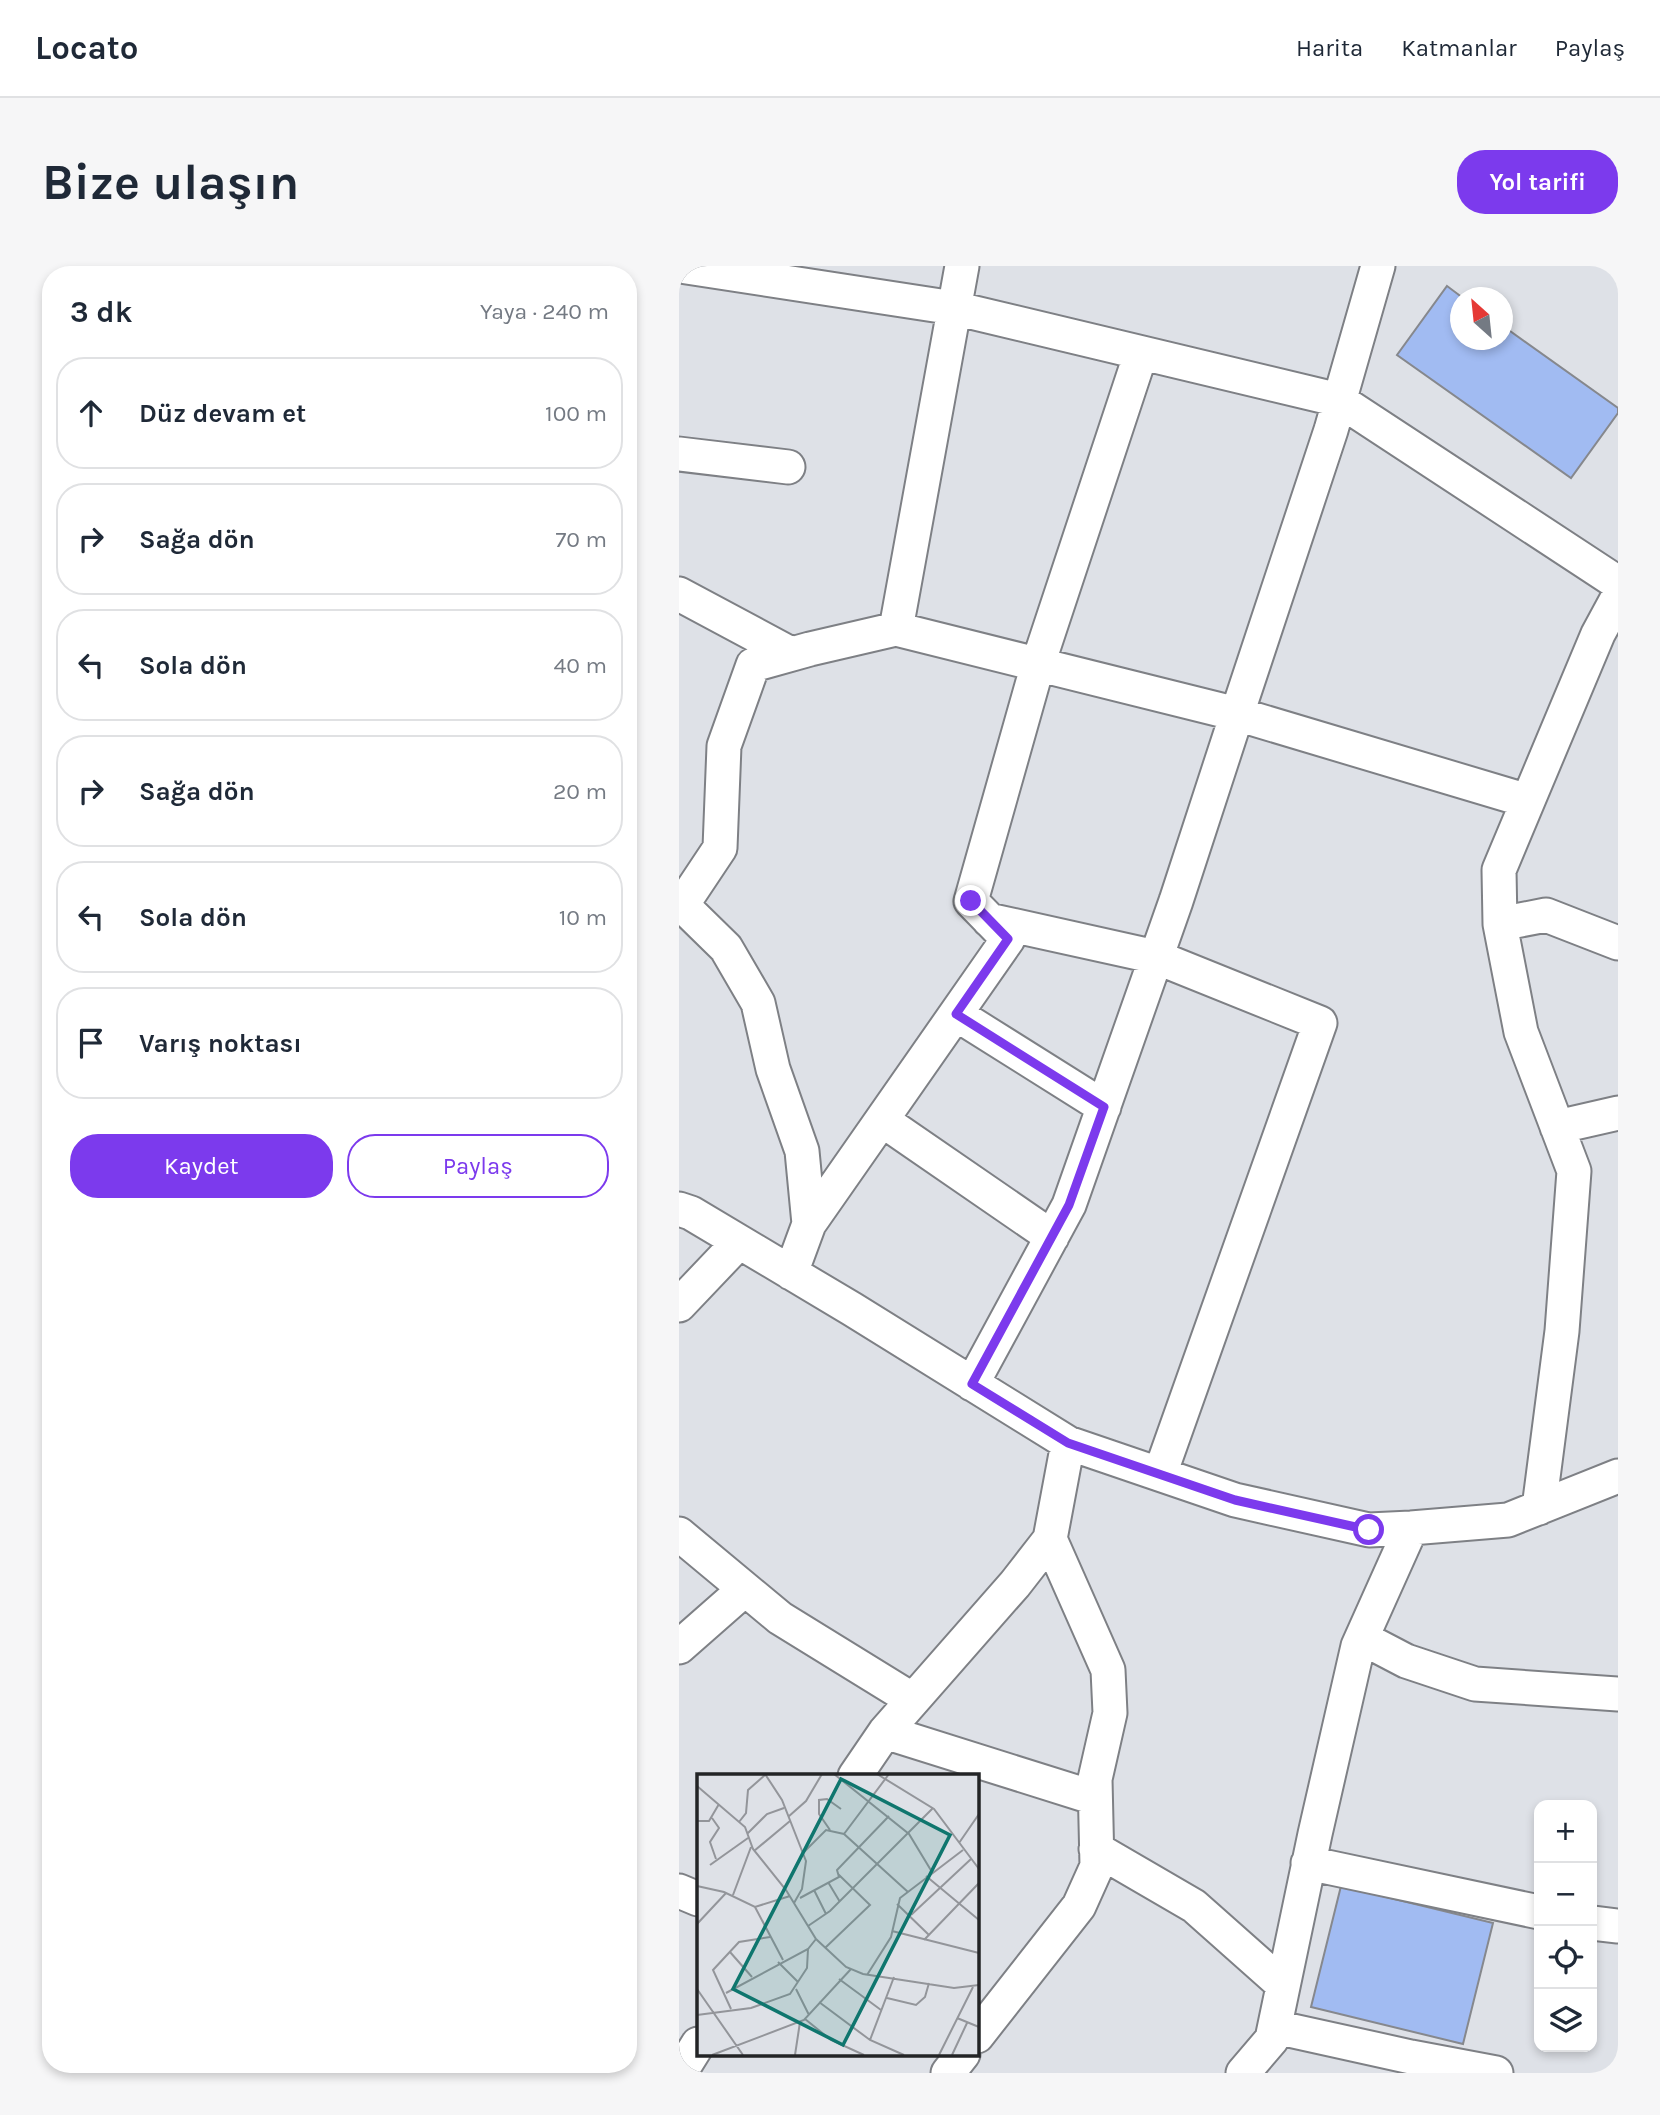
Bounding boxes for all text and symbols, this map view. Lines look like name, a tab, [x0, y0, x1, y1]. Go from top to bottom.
text: Locato	[35, 29, 138, 67]
text: Harita	[1296, 34, 1363, 62]
text: Katmanlar	[1401, 34, 1517, 62]
text: Paylaş	[1555, 34, 1625, 62]
button: Yol tarifi	[1457, 150, 1618, 214]
text: Bize ulaşın	[42, 154, 299, 211]
north arrow	[1450, 287, 1513, 350]
text: 3 dk	[70, 294, 132, 330]
text: Yaya · 240 m	[480, 298, 609, 325]
icon: ahead	[72, 394, 110, 432]
text: Düz devam et	[139, 398, 306, 429]
text: 100 m	[545, 400, 607, 427]
icon: right	[72, 520, 110, 558]
text: Sağa dön	[139, 524, 255, 555]
text: 70 m	[556, 526, 607, 553]
icon: left	[72, 646, 110, 684]
text: Sola dön	[139, 650, 247, 681]
text: 40 m	[554, 652, 607, 679]
icon: right	[72, 772, 110, 810]
text: Sağa dön	[139, 776, 255, 807]
text: 20 m	[553, 778, 607, 805]
route end	[955, 885, 986, 916]
icon: left	[72, 898, 110, 936]
text: Sola dön	[139, 902, 247, 933]
text: 10 m	[559, 904, 607, 931]
icon: arrive	[72, 1024, 110, 1062]
text: Varış noktası	[139, 1028, 302, 1059]
button: Kaydet	[70, 1134, 333, 1198]
button: Paylaş	[347, 1134, 609, 1198]
route start	[1353, 1514, 1384, 1545]
inset map	[697, 1774, 978, 2056]
map controls	[1534, 1800, 1597, 2052]
button: +	[1534, 1800, 1597, 1863]
button: −	[1534, 1863, 1597, 1926]
button: locate	[1534, 1926, 1597, 1989]
button: layers	[1534, 1989, 1597, 2052]

